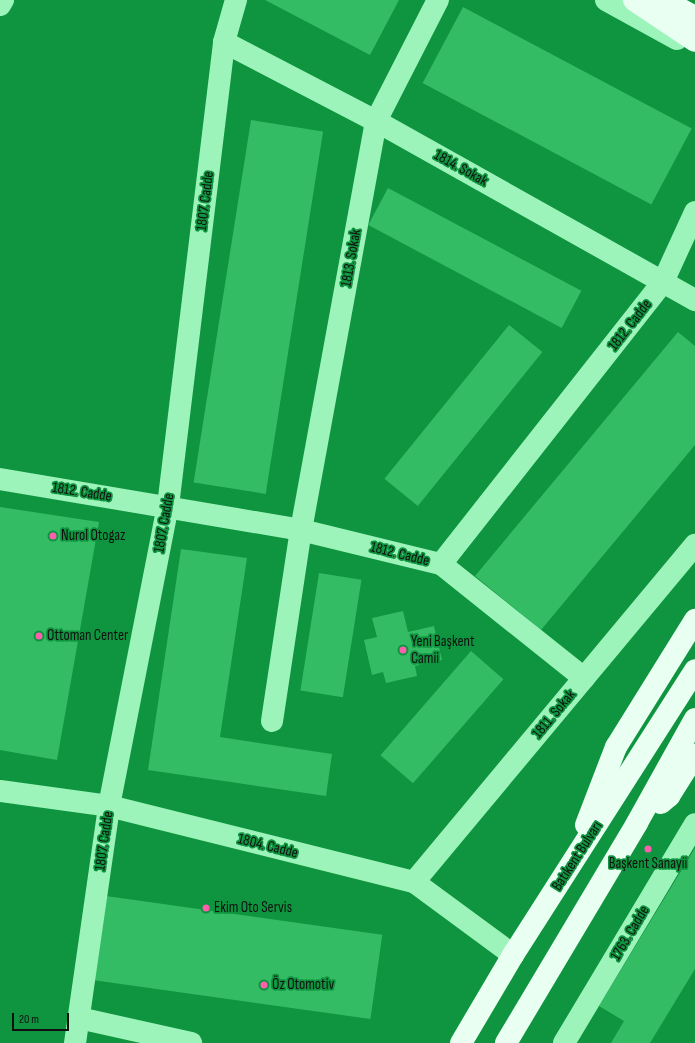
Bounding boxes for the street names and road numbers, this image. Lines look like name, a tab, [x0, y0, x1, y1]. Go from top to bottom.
street label: 1814. Sokak	[431, 146, 491, 190]
street label: 1807. Cadde	[192, 170, 218, 232]
street label: 1813. Sokak	[337, 228, 365, 288]
street label: 1812. Cadde	[604, 296, 656, 354]
street label: 1812. Cadde	[51, 478, 113, 506]
street label: 1807. Cadde	[150, 492, 178, 554]
street label: 1812. Cadde	[369, 538, 431, 570]
street label: 1811. Sokak	[529, 686, 579, 742]
street label: 1807. Cadde	[91, 810, 117, 872]
street label: Batıkent Bulvarı	[548, 818, 606, 894]
street label: 1804. Cadde	[236, 830, 300, 862]
street label: 1763. Cadde	[607, 902, 653, 964]

